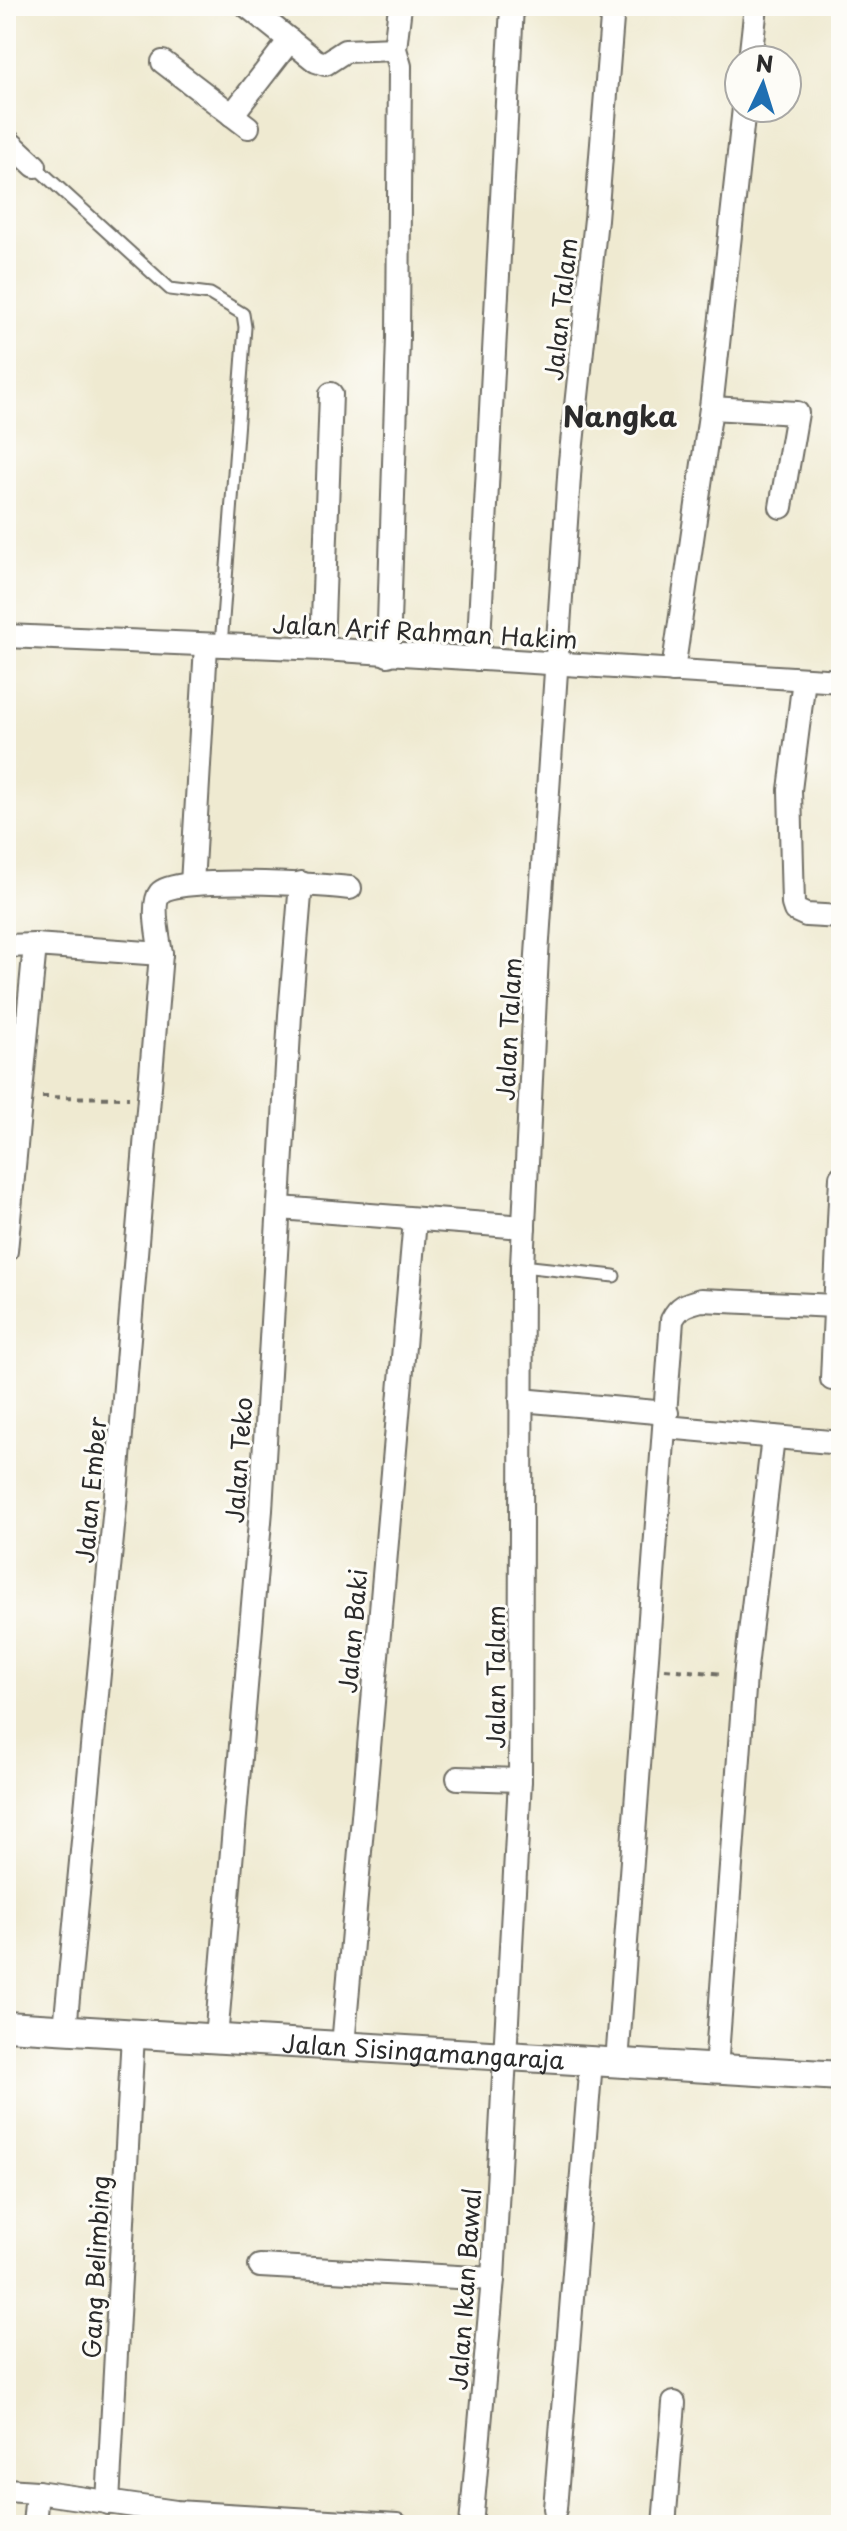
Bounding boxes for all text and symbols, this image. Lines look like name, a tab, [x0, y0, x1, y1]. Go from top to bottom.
north arrow	[723, 44, 803, 124]
text: N	[755, 45, 774, 80]
street label: Jalan Talam	[535, 236, 585, 382]
district label: Nangka	[563, 394, 677, 437]
street label: Jalan Arif Rahman Hakim	[271, 605, 579, 657]
street label: Jalan Talam	[486, 956, 530, 1102]
street label: Jalan Teko	[216, 1396, 260, 1524]
street label: Jalan Ember	[66, 1414, 114, 1565]
street label: Jalan Baki	[329, 1567, 375, 1695]
street label: Jalan Talam	[477, 1605, 513, 1749]
street label: Jalan Sisingamangaraja	[281, 2025, 565, 2077]
street label: Gang Belimbing	[72, 2175, 118, 2359]
street label: Jalan Ikan Bawal	[439, 2187, 489, 2391]

